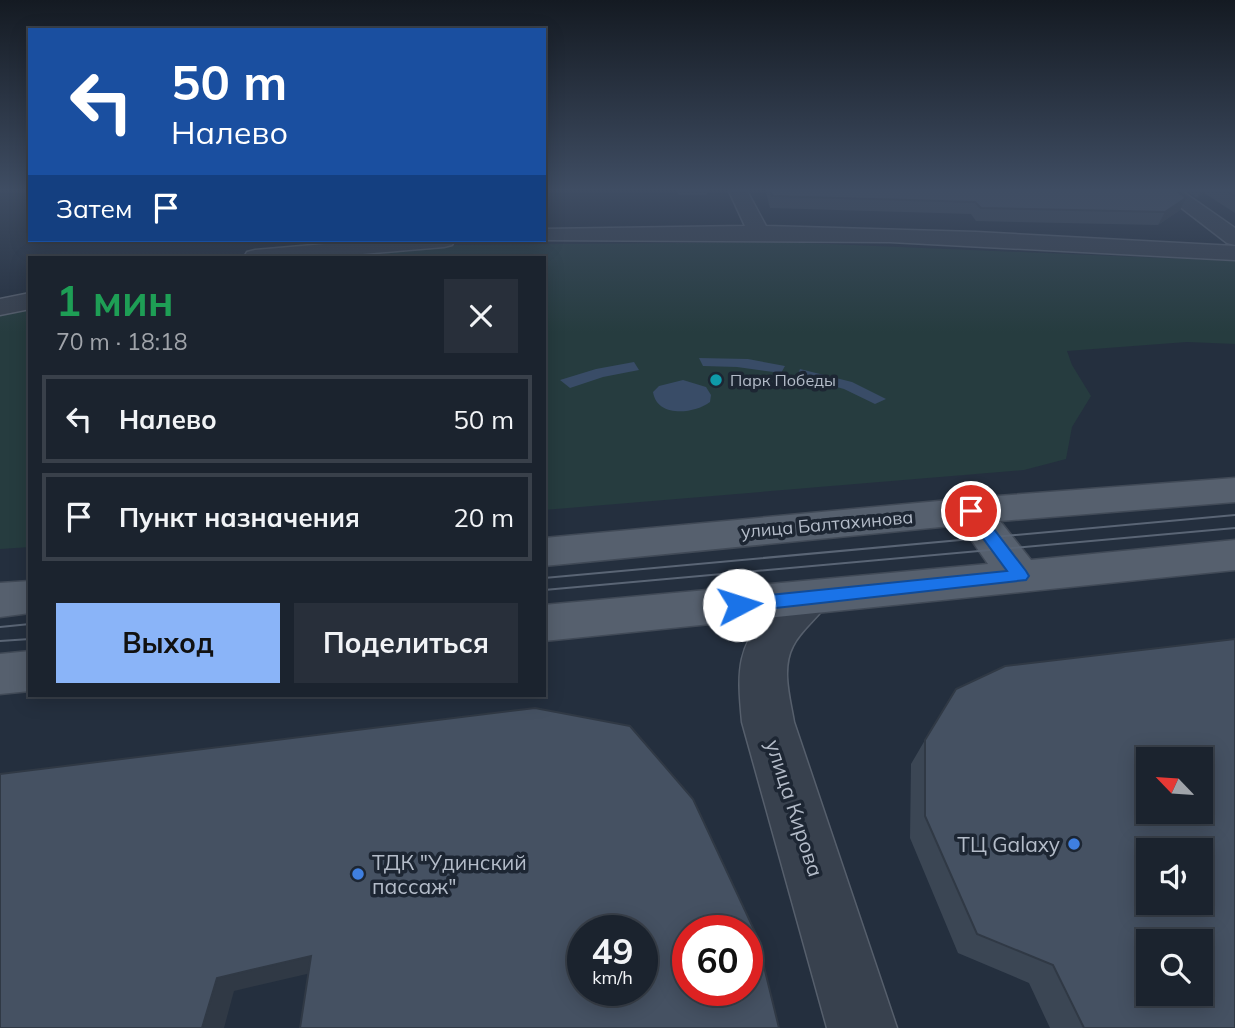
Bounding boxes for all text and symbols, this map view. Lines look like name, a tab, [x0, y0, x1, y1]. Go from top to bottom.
text: 50 m	[171, 51, 287, 112]
icon: left	[56, 56, 147, 147]
text: Налево	[171, 112, 288, 152]
icon: arrive	[147, 189, 185, 227]
text: Затем	[56, 192, 133, 225]
text: 1 мин	[56, 274, 174, 327]
button: close	[444, 279, 518, 353]
text: 70 m · 18:18	[56, 327, 188, 356]
place label: Парк Победы	[730, 370, 836, 390]
marker: Парк Победы	[708, 372, 724, 388]
icon: left	[60, 400, 98, 438]
text: Налево	[119, 403, 217, 436]
text: 50 m	[453, 403, 514, 436]
pin	[941, 481, 1001, 541]
icon: arrive	[952, 492, 990, 530]
icon: arrive	[60, 498, 98, 536]
text: Пункт назначения	[119, 501, 360, 534]
text: 20 m	[453, 501, 514, 534]
street label: улица Балтахинова	[740, 505, 914, 543]
position arrow	[702, 568, 776, 642]
button: Выход	[56, 603, 280, 683]
button: Поделиться	[294, 603, 518, 683]
street label: улица Кирова	[761, 736, 829, 880]
north arrow	[1136, 747, 1213, 824]
map controls	[1136, 747, 1213, 1006]
place label: ТЦ Galaxy	[957, 831, 1060, 857]
marker: ТЦ Galaxy	[1066, 836, 1082, 852]
button: sound	[1136, 838, 1213, 915]
place label: ТДК "Удинский пассаж"	[372, 849, 527, 899]
marker: ТДК "Удинский пассаж"	[350, 866, 366, 882]
speed limit sign: 60	[672, 915, 763, 1006]
text: 49	[591, 929, 634, 973]
button: search	[1136, 929, 1213, 1006]
text: km/h	[592, 966, 633, 989]

